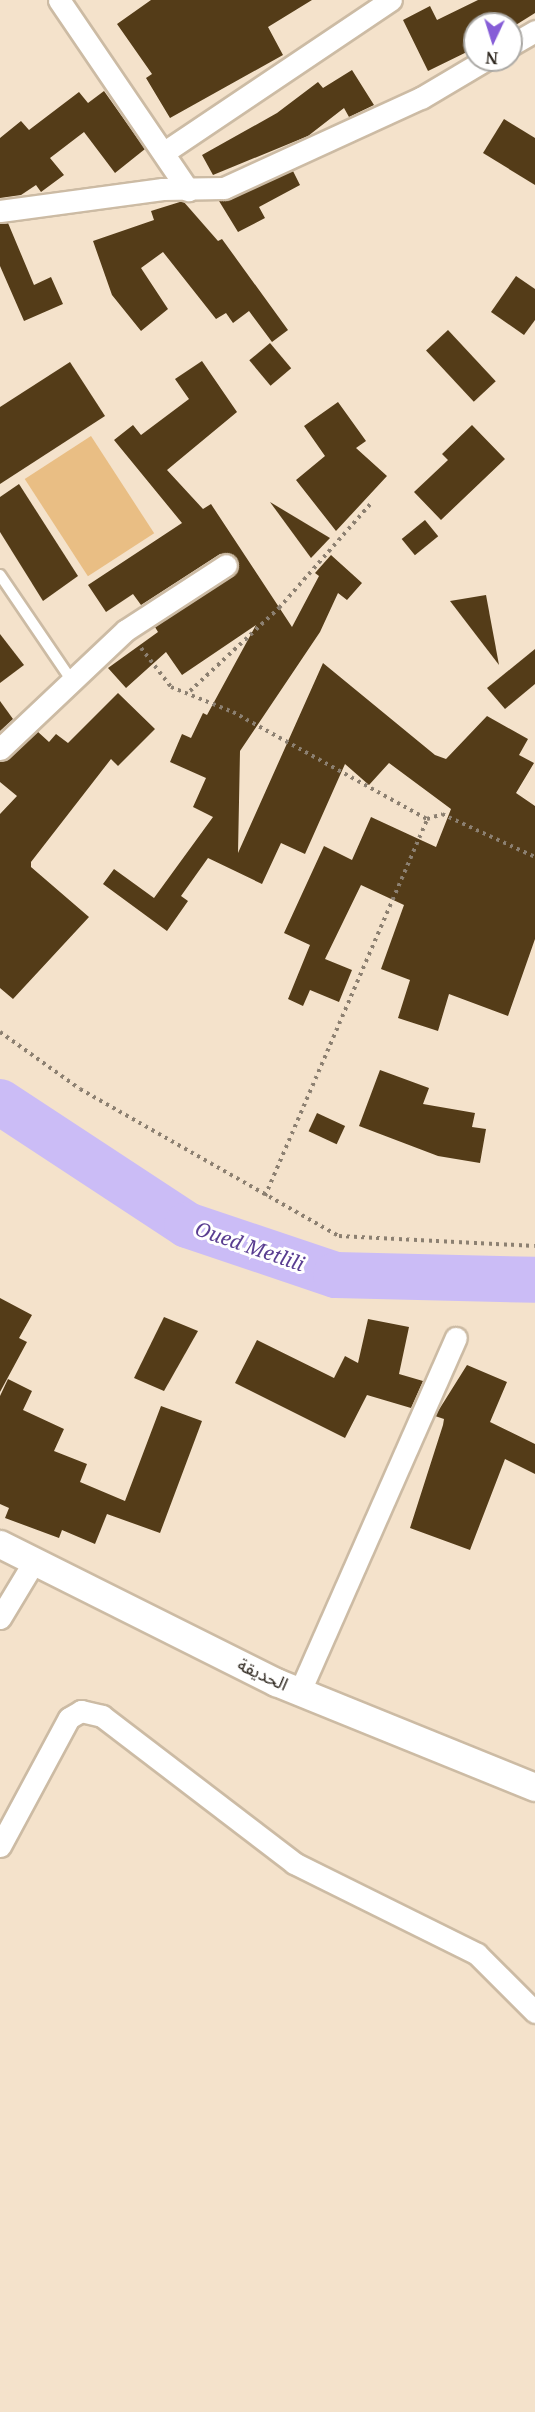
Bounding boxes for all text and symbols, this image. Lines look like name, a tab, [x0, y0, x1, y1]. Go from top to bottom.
north arrow	[463, 12, 523, 72]
text: N	[485, 47, 499, 69]
water label: Oued Metlili	[192, 1216, 308, 1276]
street label: الحديقة	[234, 1653, 292, 1695]

